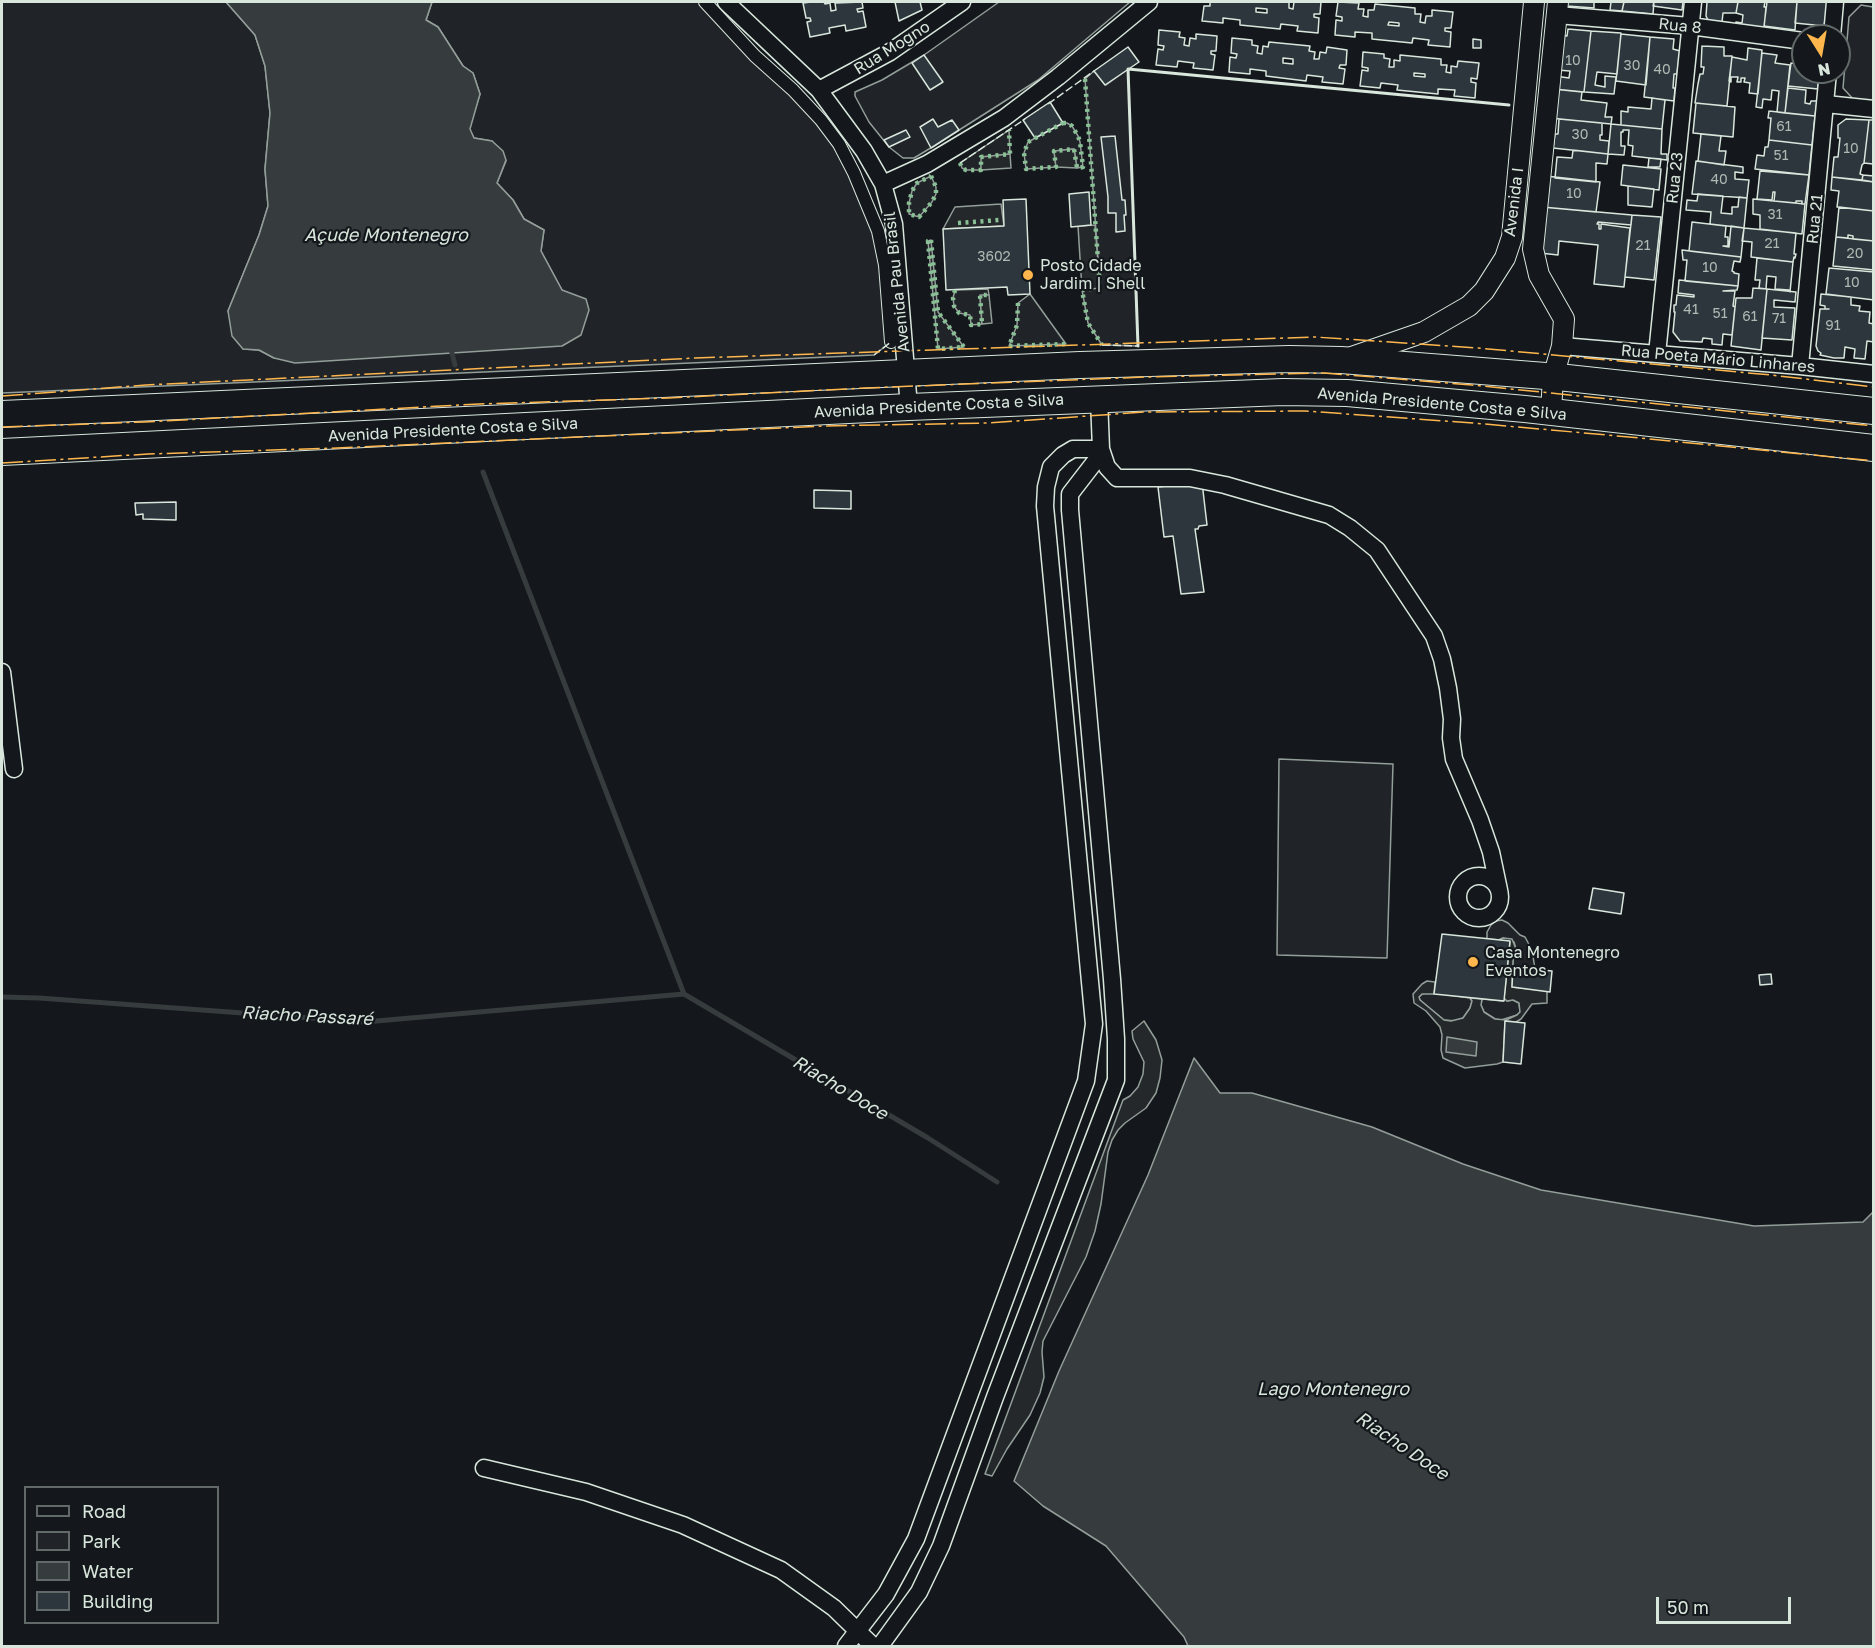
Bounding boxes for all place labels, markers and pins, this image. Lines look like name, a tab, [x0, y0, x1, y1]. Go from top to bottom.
place label: Posto Cidade Jardim | Shell	[1040, 256, 1145, 294]
marker: Posto Cidade Jardim | Shell	[1021, 268, 1035, 282]
place label: Casa Montenegro Eventos	[1485, 943, 1620, 981]
marker: Casa Montenegro Eventos	[1466, 955, 1480, 969]

